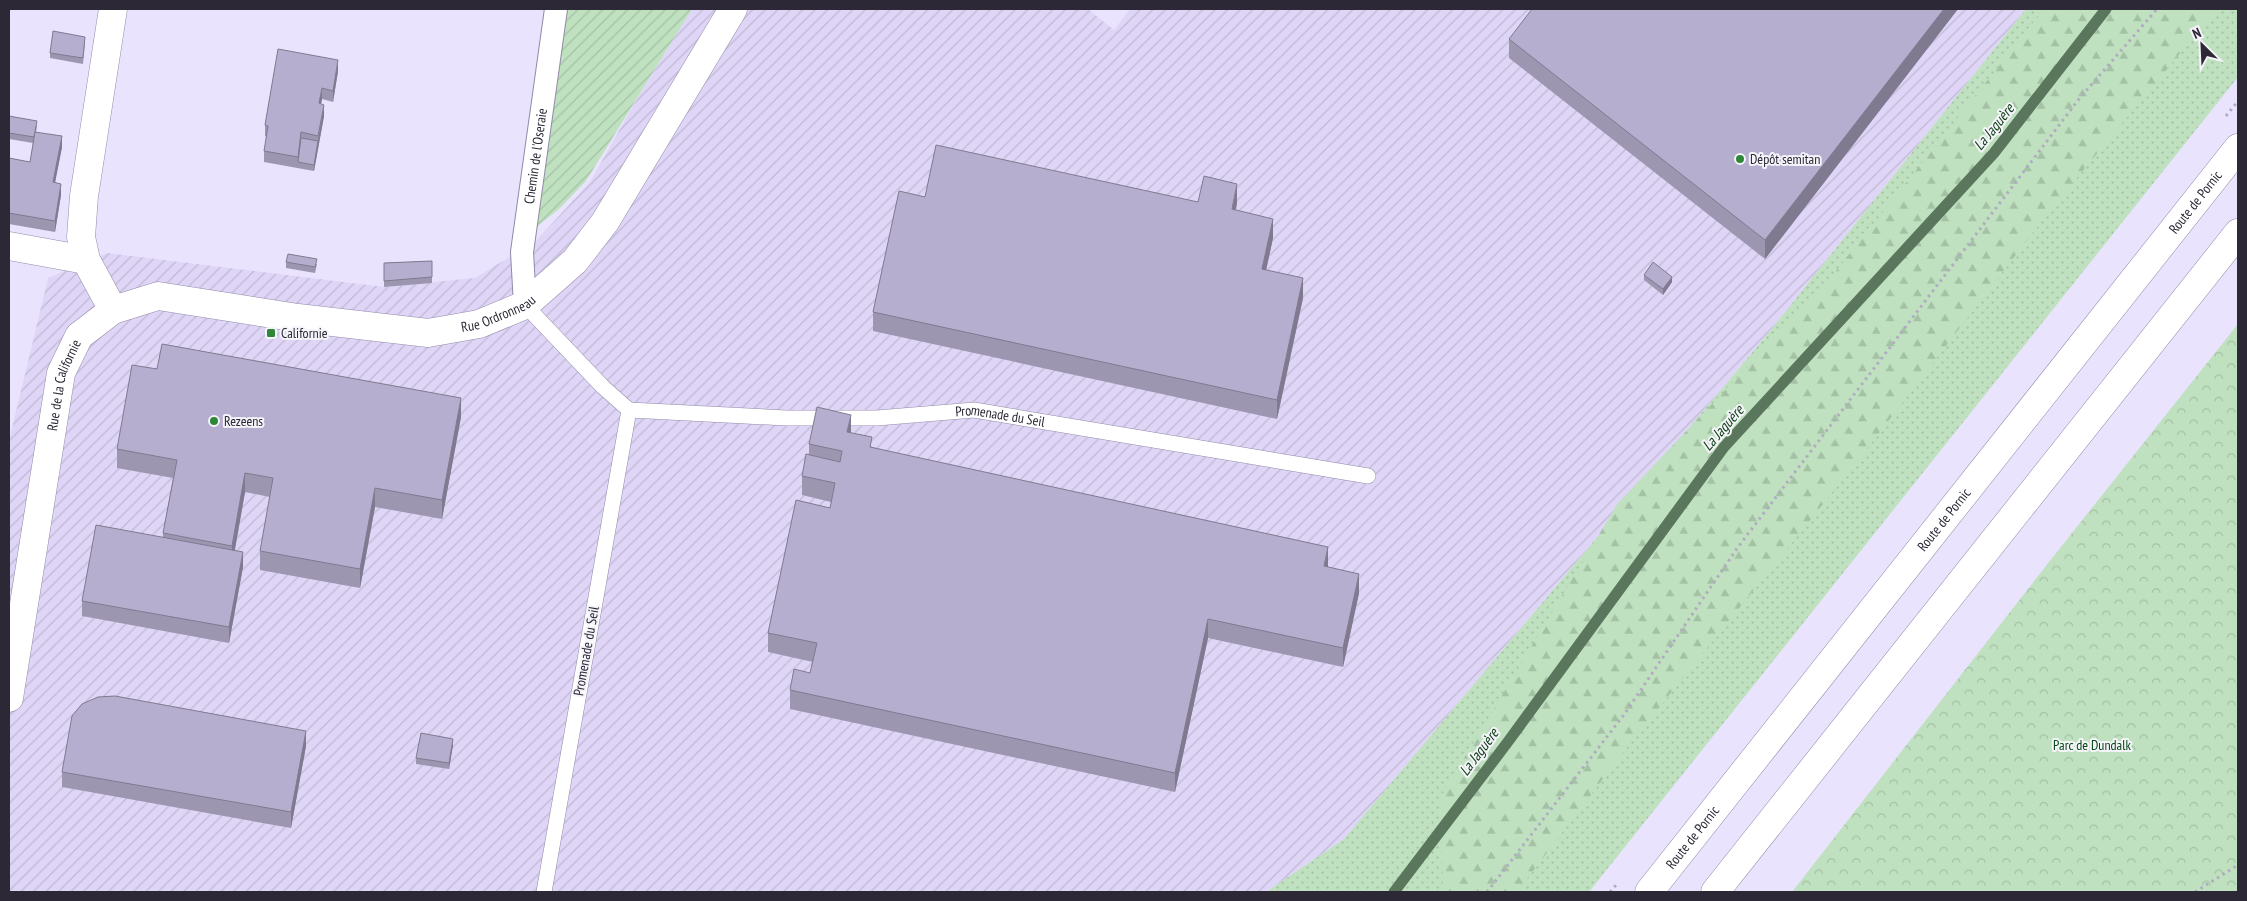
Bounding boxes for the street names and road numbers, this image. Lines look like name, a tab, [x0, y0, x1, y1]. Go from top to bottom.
street label: Chemin de l'Oseraie	[520, 107, 551, 205]
street label: Route de Pornic	[2165, 167, 2226, 237]
street label: Rue Ordronneau	[460, 291, 539, 336]
street label: Rue de la Californie	[43, 336, 85, 432]
street label: Promenade du Seil	[955, 401, 1047, 431]
street label: Route de Pornic	[1913, 484, 1974, 555]
street label: Promenade du Seil	[569, 604, 603, 697]
street label: Route de Pornic	[1662, 802, 1723, 872]

